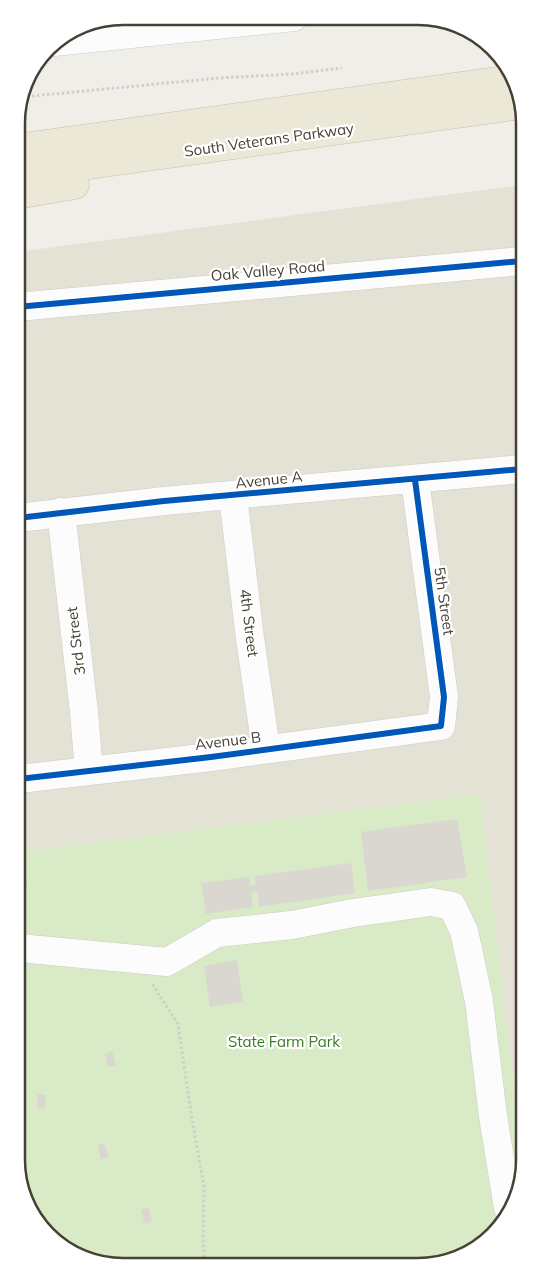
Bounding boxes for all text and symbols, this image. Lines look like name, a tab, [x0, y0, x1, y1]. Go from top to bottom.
street label: South Veterans Parkway	[183, 118, 355, 161]
street label: Oak Valley Road	[210, 256, 326, 285]
street label: Avenue A	[235, 467, 303, 492]
street label: 5th Street	[430, 566, 459, 636]
street label: 4th Street	[236, 588, 263, 658]
street label: 3rd Street	[62, 606, 89, 676]
street label: Avenue B	[194, 727, 262, 754]
park label: State Farm Park	[228, 1032, 340, 1051]

